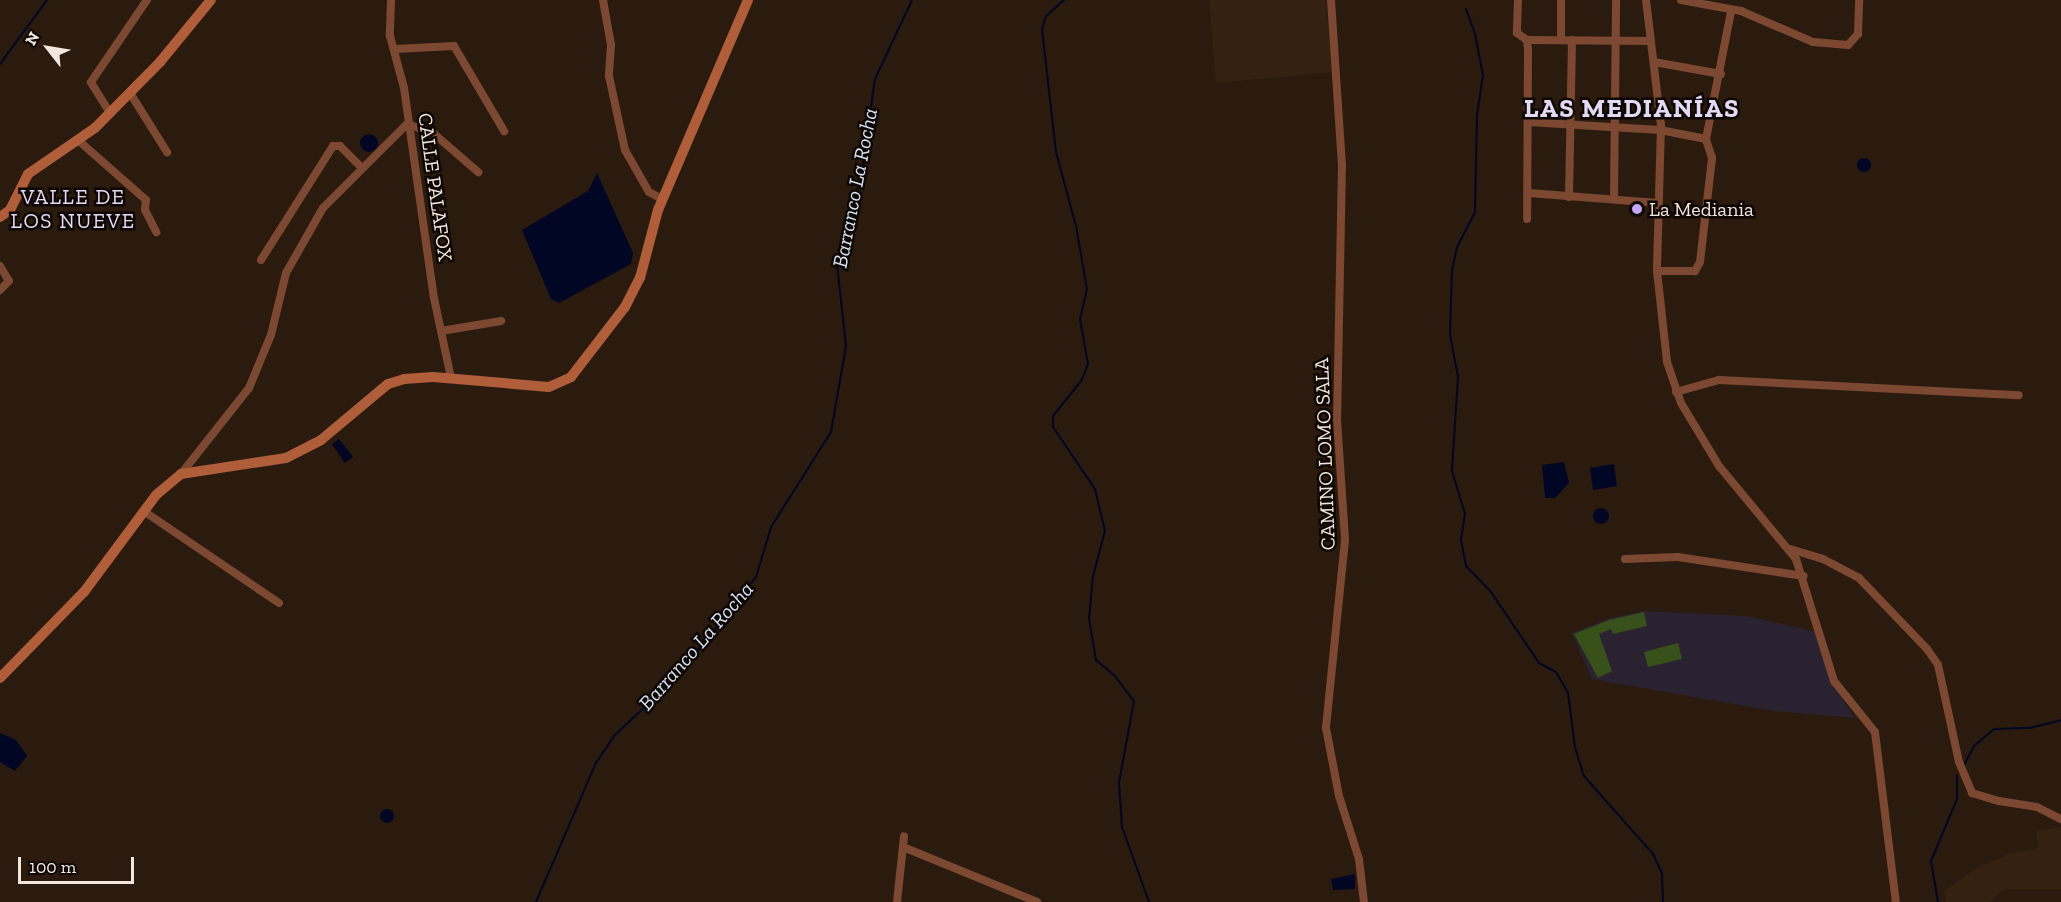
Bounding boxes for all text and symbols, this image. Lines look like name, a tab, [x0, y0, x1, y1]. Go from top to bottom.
north arrow	[18, 18, 78, 78]
text: N	[21, 28, 43, 49]
district label: LAS MEDIANÍAS	[1524, 93, 1740, 125]
water label: Barranco La Rocha	[827, 106, 883, 270]
street label: CALLE PALAFOX	[413, 112, 457, 262]
district label: VALLE DE LOS NUEVE	[10, 184, 136, 234]
place label: La Mediania	[1649, 197, 1754, 221]
marker: La Mediania	[1630, 202, 1644, 216]
street label: CAMINO LOMO SALA	[1310, 357, 1340, 551]
water label: Barranco La Rocha	[633, 577, 759, 715]
scale bar	[21, 845, 136, 883]
text: 100 m	[29, 856, 76, 878]

